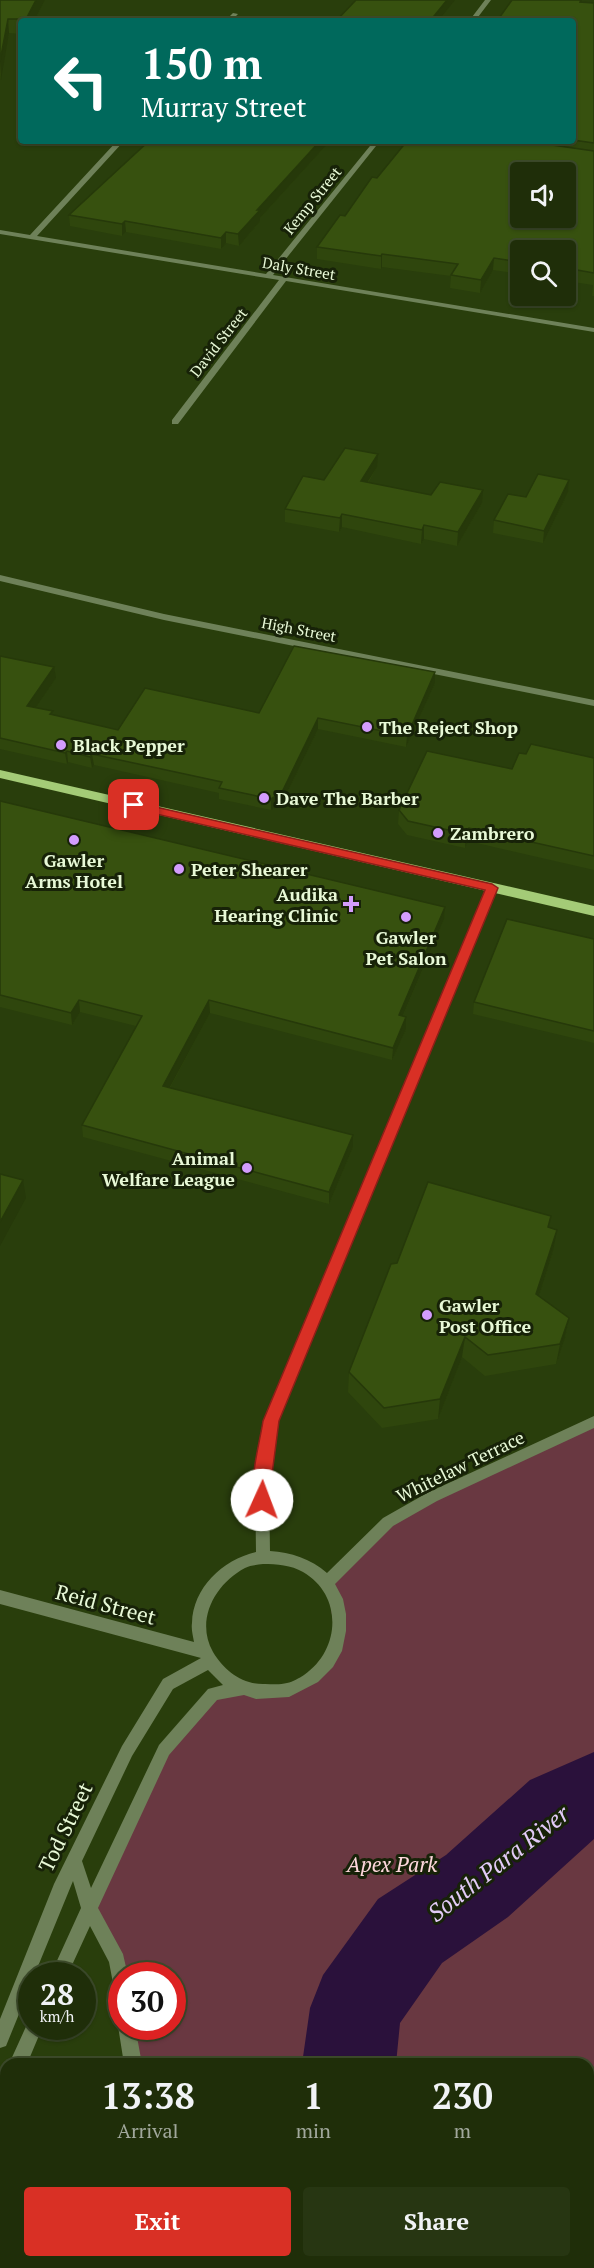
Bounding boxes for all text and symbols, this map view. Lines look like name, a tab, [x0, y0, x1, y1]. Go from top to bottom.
text: 150 m	[141, 35, 262, 91]
icon: left	[42, 42, 120, 120]
text: Murray Street	[141, 89, 307, 125]
street label: Kemp Street	[279, 162, 346, 238]
map controls	[510, 162, 576, 306]
button: sound	[510, 162, 576, 228]
button: search	[510, 240, 576, 306]
street label: Daly Street	[261, 252, 338, 284]
street label: David Street	[185, 303, 251, 381]
street label: High Street	[260, 612, 339, 646]
place label: The Reject Shop	[379, 715, 518, 739]
marker: The Reject Shop	[360, 720, 374, 734]
place label: Black Pepper	[73, 733, 185, 757]
marker: Black Pepper	[54, 738, 68, 752]
pin	[108, 779, 159, 830]
place label: Dave The Barber	[276, 786, 419, 810]
icon: arrive	[117, 788, 150, 821]
marker: Dave The Barber	[257, 791, 271, 805]
place label: Zambrero	[450, 821, 535, 845]
marker: Zambrero	[431, 826, 445, 840]
marker: Gawler Arms Hotel	[67, 833, 81, 847]
place label: Gawler Arms Hotel	[25, 848, 123, 893]
place label: Peter Shearer	[191, 857, 308, 881]
marker: Peter Shearer	[172, 862, 186, 876]
place label: Audika Hearing Clinic	[214, 882, 338, 927]
marker: Audika Hearing Clinic	[342, 895, 360, 913]
marker: Gawler Pet Salon	[399, 910, 413, 924]
place label: Gawler Pet Salon	[365, 925, 447, 970]
place label: Animal Welfare League	[102, 1146, 235, 1191]
marker: Animal Welfare League	[240, 1161, 254, 1175]
place label: Gawler Post Office	[439, 1293, 531, 1338]
marker: Gawler Post Office	[420, 1308, 434, 1322]
street label: Whitelaw Terrace	[392, 1425, 528, 1507]
position arrow	[230, 1468, 294, 1532]
street label: Reid Street	[53, 1577, 159, 1631]
street label: Tod Street	[31, 1778, 99, 1876]
water label: South Para River	[421, 1796, 577, 1928]
park label: Apex Park	[345, 1850, 438, 1878]
speed limit sign: 30	[108, 1962, 186, 2040]
text: 28	[40, 1974, 74, 2014]
text: km/h	[40, 2006, 74, 2026]
text: 13:38	[101, 2072, 195, 2119]
text: 1	[303, 2072, 324, 2119]
text: 230	[432, 2072, 493, 2119]
text: Arrival	[117, 2117, 179, 2144]
text: min	[296, 2117, 331, 2144]
text: m	[454, 2117, 471, 2144]
button: Exit	[24, 2187, 291, 2256]
button: Share	[303, 2187, 570, 2256]

